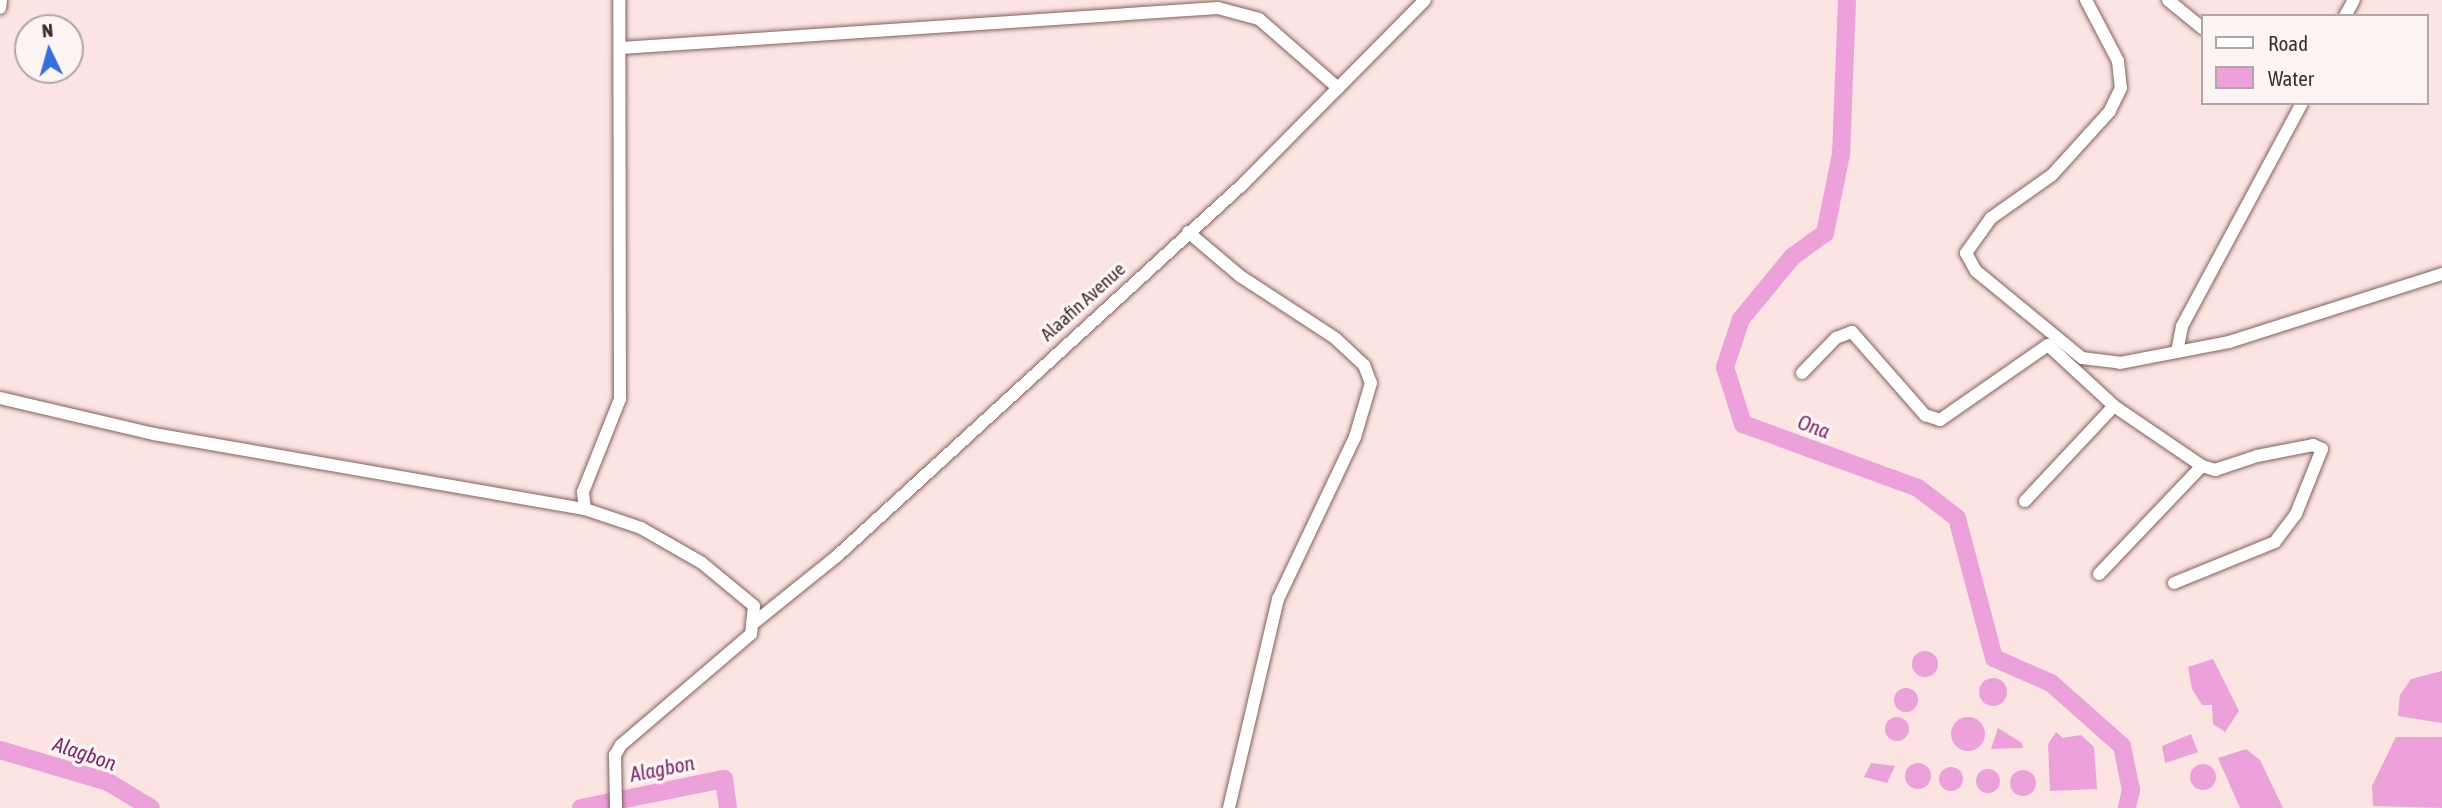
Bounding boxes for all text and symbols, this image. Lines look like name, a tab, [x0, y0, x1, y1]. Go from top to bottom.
north arrow	[14, 14, 84, 84]
legend	[2200, 14, 2428, 105]
text: N	[41, 19, 54, 42]
text: Road	[2268, 31, 2308, 55]
text: Water	[2268, 66, 2314, 90]
street label: Alaafin Avenue	[1036, 258, 1130, 346]
water label: Ona	[1795, 409, 1833, 443]
water label: Alagbon	[50, 730, 120, 776]
water label: Alagbon	[628, 749, 696, 787]

